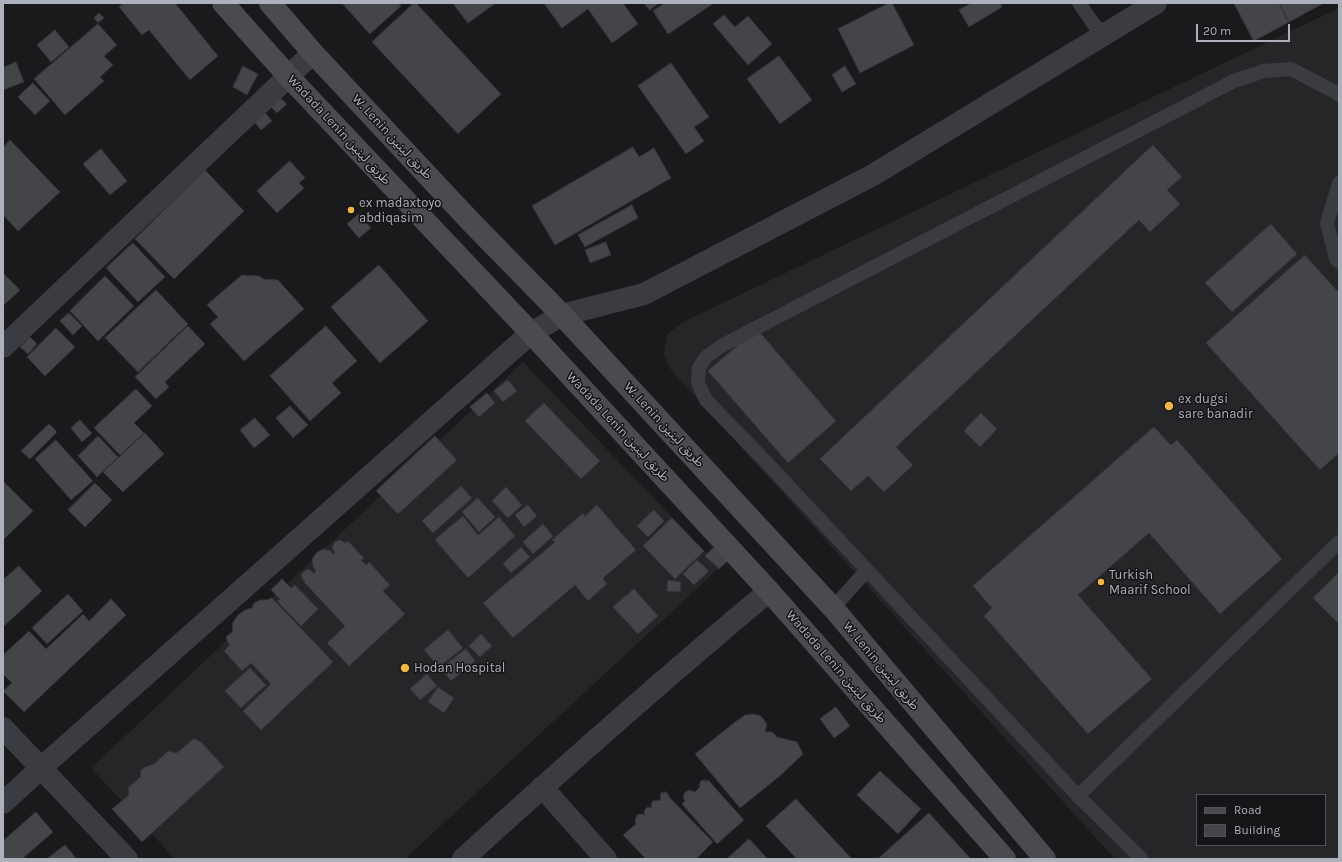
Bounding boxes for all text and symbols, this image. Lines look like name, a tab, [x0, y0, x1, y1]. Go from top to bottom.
scale bar	[1198, 16, 1292, 42]
text: 20 m	[1203, 24, 1231, 38]
street label: Wadada Lenin طريق لينين	[284, 72, 394, 188]
street label: W. Lenin طريق لينين	[349, 91, 435, 183]
place label: ex madaxtoyo abdiqasim	[359, 195, 441, 226]
marker: ex madaxtoyo abdiqasim	[346, 205, 356, 215]
street label: Wadada Lenin طريق لينين	[563, 369, 673, 485]
street label: W. Lenin طريق لينين	[621, 379, 707, 471]
place label: ex dugsi sare banadir	[1178, 391, 1253, 422]
marker: ex dugsi sare banadir	[1163, 400, 1175, 412]
place label: Turkish Maarif School	[1109, 567, 1191, 598]
marker: Turkish Maarif School	[1096, 577, 1106, 587]
street label: Wadada Lenin طريق لينين	[783, 607, 889, 727]
street label: W. Lenin طريق لينين	[840, 619, 922, 713]
place label: Hodan Hospital	[414, 660, 505, 676]
marker: Hodan Hospital	[399, 662, 411, 674]
legend	[1196, 794, 1326, 846]
text: Road	[1234, 803, 1262, 817]
text: Building	[1234, 823, 1280, 837]

